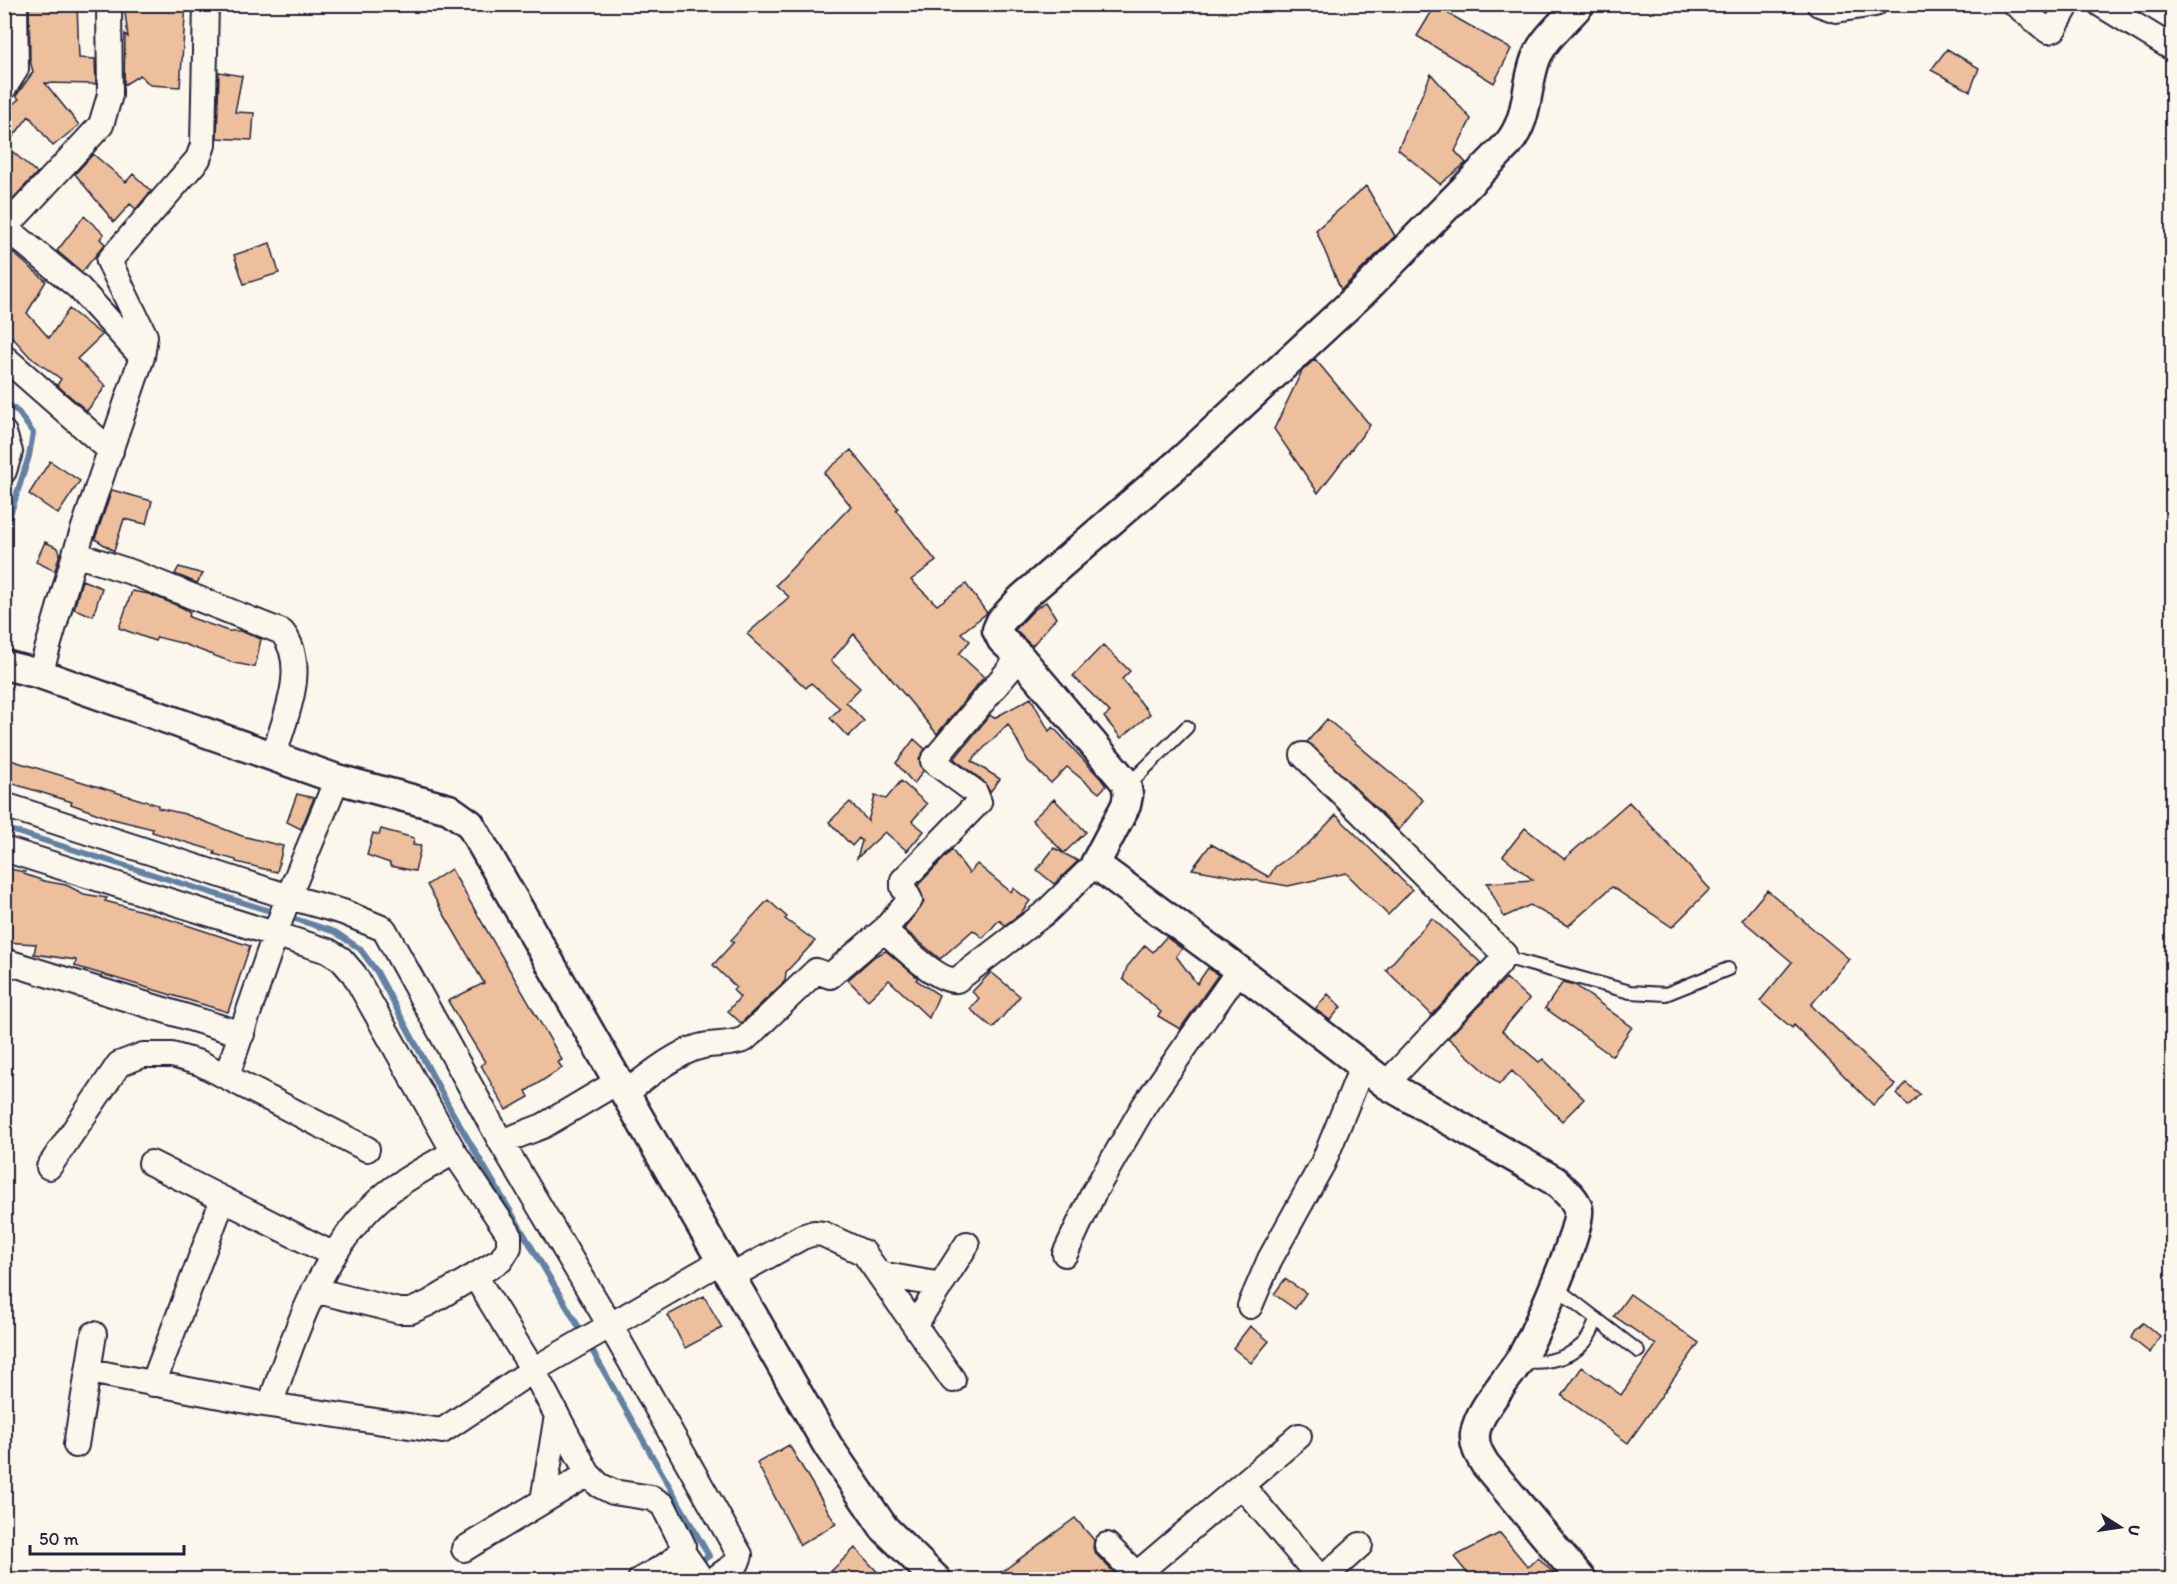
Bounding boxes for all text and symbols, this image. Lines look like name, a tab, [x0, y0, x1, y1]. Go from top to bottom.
north arrow	[2090, 1497, 2150, 1557]
scale bar	[30, 1518, 184, 1556]
text: U	[2124, 1523, 2145, 1537]
text: 50 m	[39, 1528, 79, 1550]

